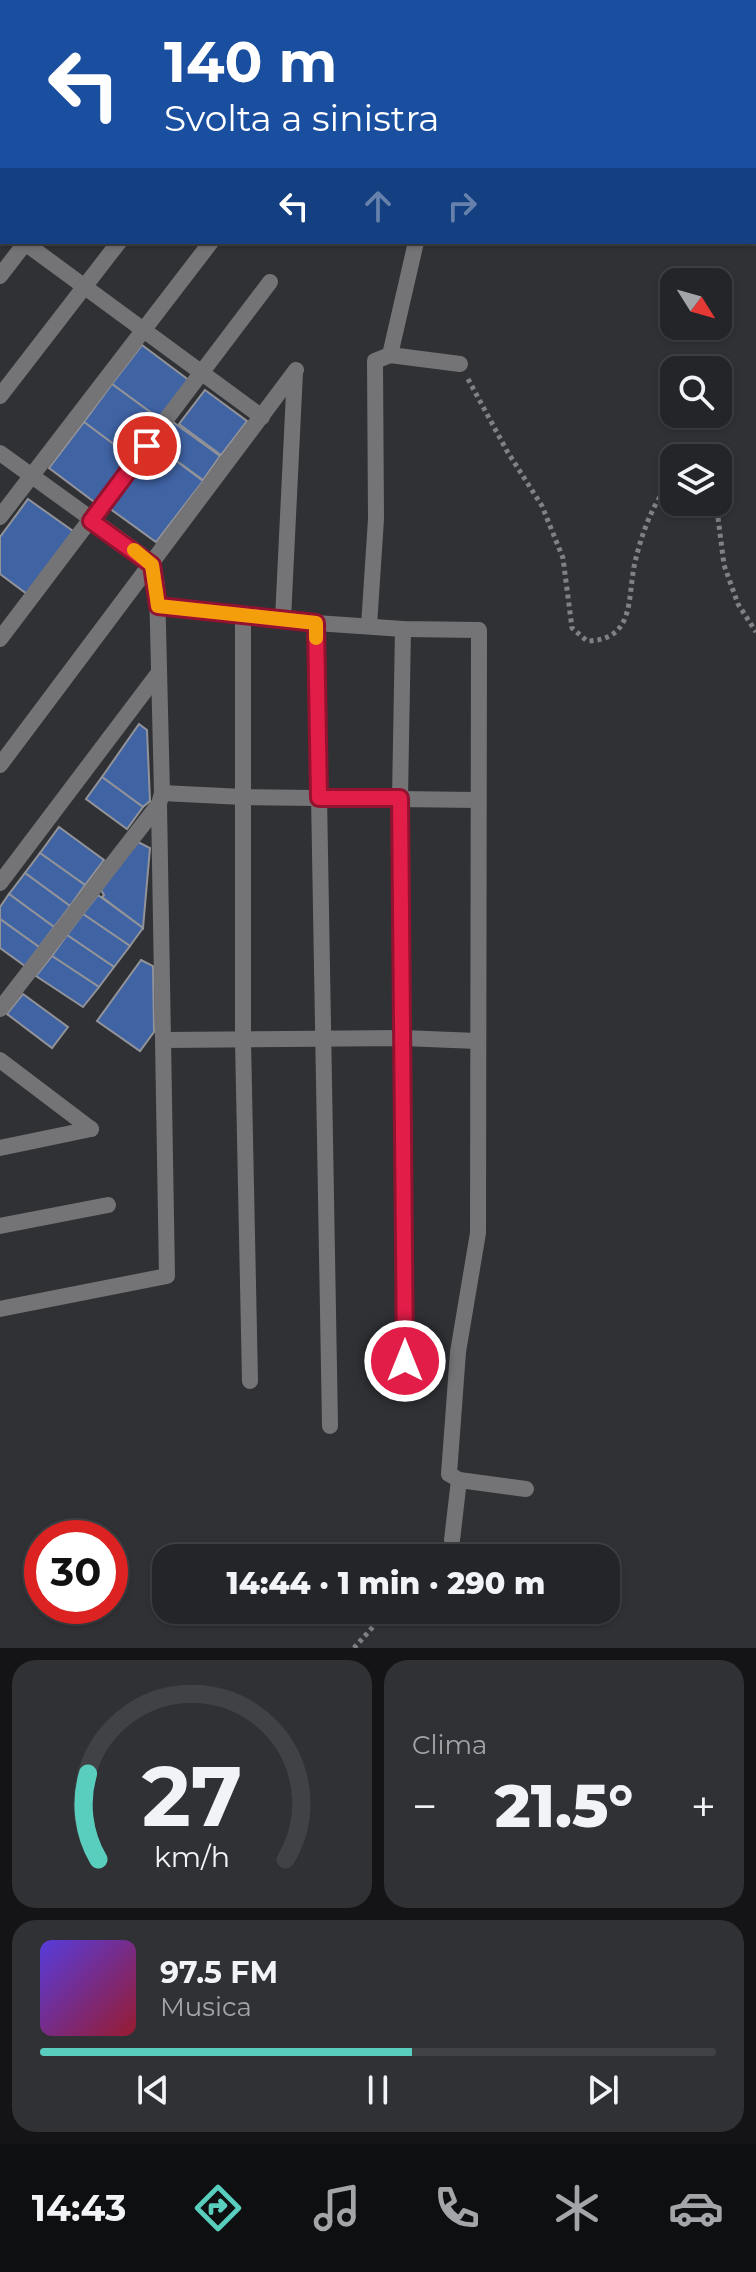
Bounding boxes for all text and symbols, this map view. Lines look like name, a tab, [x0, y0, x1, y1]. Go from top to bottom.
text: 140 m	[164, 28, 337, 96]
icon: left	[32, 32, 136, 136]
text: Svolta a sinistra	[164, 96, 440, 140]
icon: left	[272, 184, 316, 228]
icon: ahead	[356, 184, 400, 228]
icon: right	[440, 184, 484, 228]
north arrow	[660, 268, 732, 340]
map controls	[660, 268, 732, 516]
button: search	[660, 356, 732, 428]
pin	[113, 412, 181, 480]
icon: arrive	[125, 424, 169, 468]
button: layers	[660, 444, 732, 516]
position arrow	[363, 1319, 447, 1403]
speed limit sign: 30	[24, 1520, 128, 1624]
text: 14:44 · 1 min · 290 m	[227, 1565, 545, 1602]
text: Clima	[412, 1729, 487, 1761]
text: 27	[142, 1745, 242, 1847]
text: 21.5°	[495, 1769, 633, 1842]
text: −	[412, 1779, 437, 1833]
text: +	[691, 1779, 716, 1833]
text: km/h	[154, 1839, 230, 1874]
text: 97.5 FM	[160, 1954, 278, 1991]
text: Musica	[160, 1991, 252, 2023]
icon: previous	[131, 2068, 175, 2112]
icon: pause	[356, 2068, 400, 2112]
icon: next	[581, 2068, 625, 2112]
icon: directions	[190, 2180, 246, 2236]
icon: music	[309, 2180, 365, 2236]
icon: phone	[429, 2180, 485, 2236]
icon: climate	[549, 2180, 605, 2236]
icon: car	[668, 2180, 724, 2236]
text: 14:43	[32, 2186, 126, 2230]

